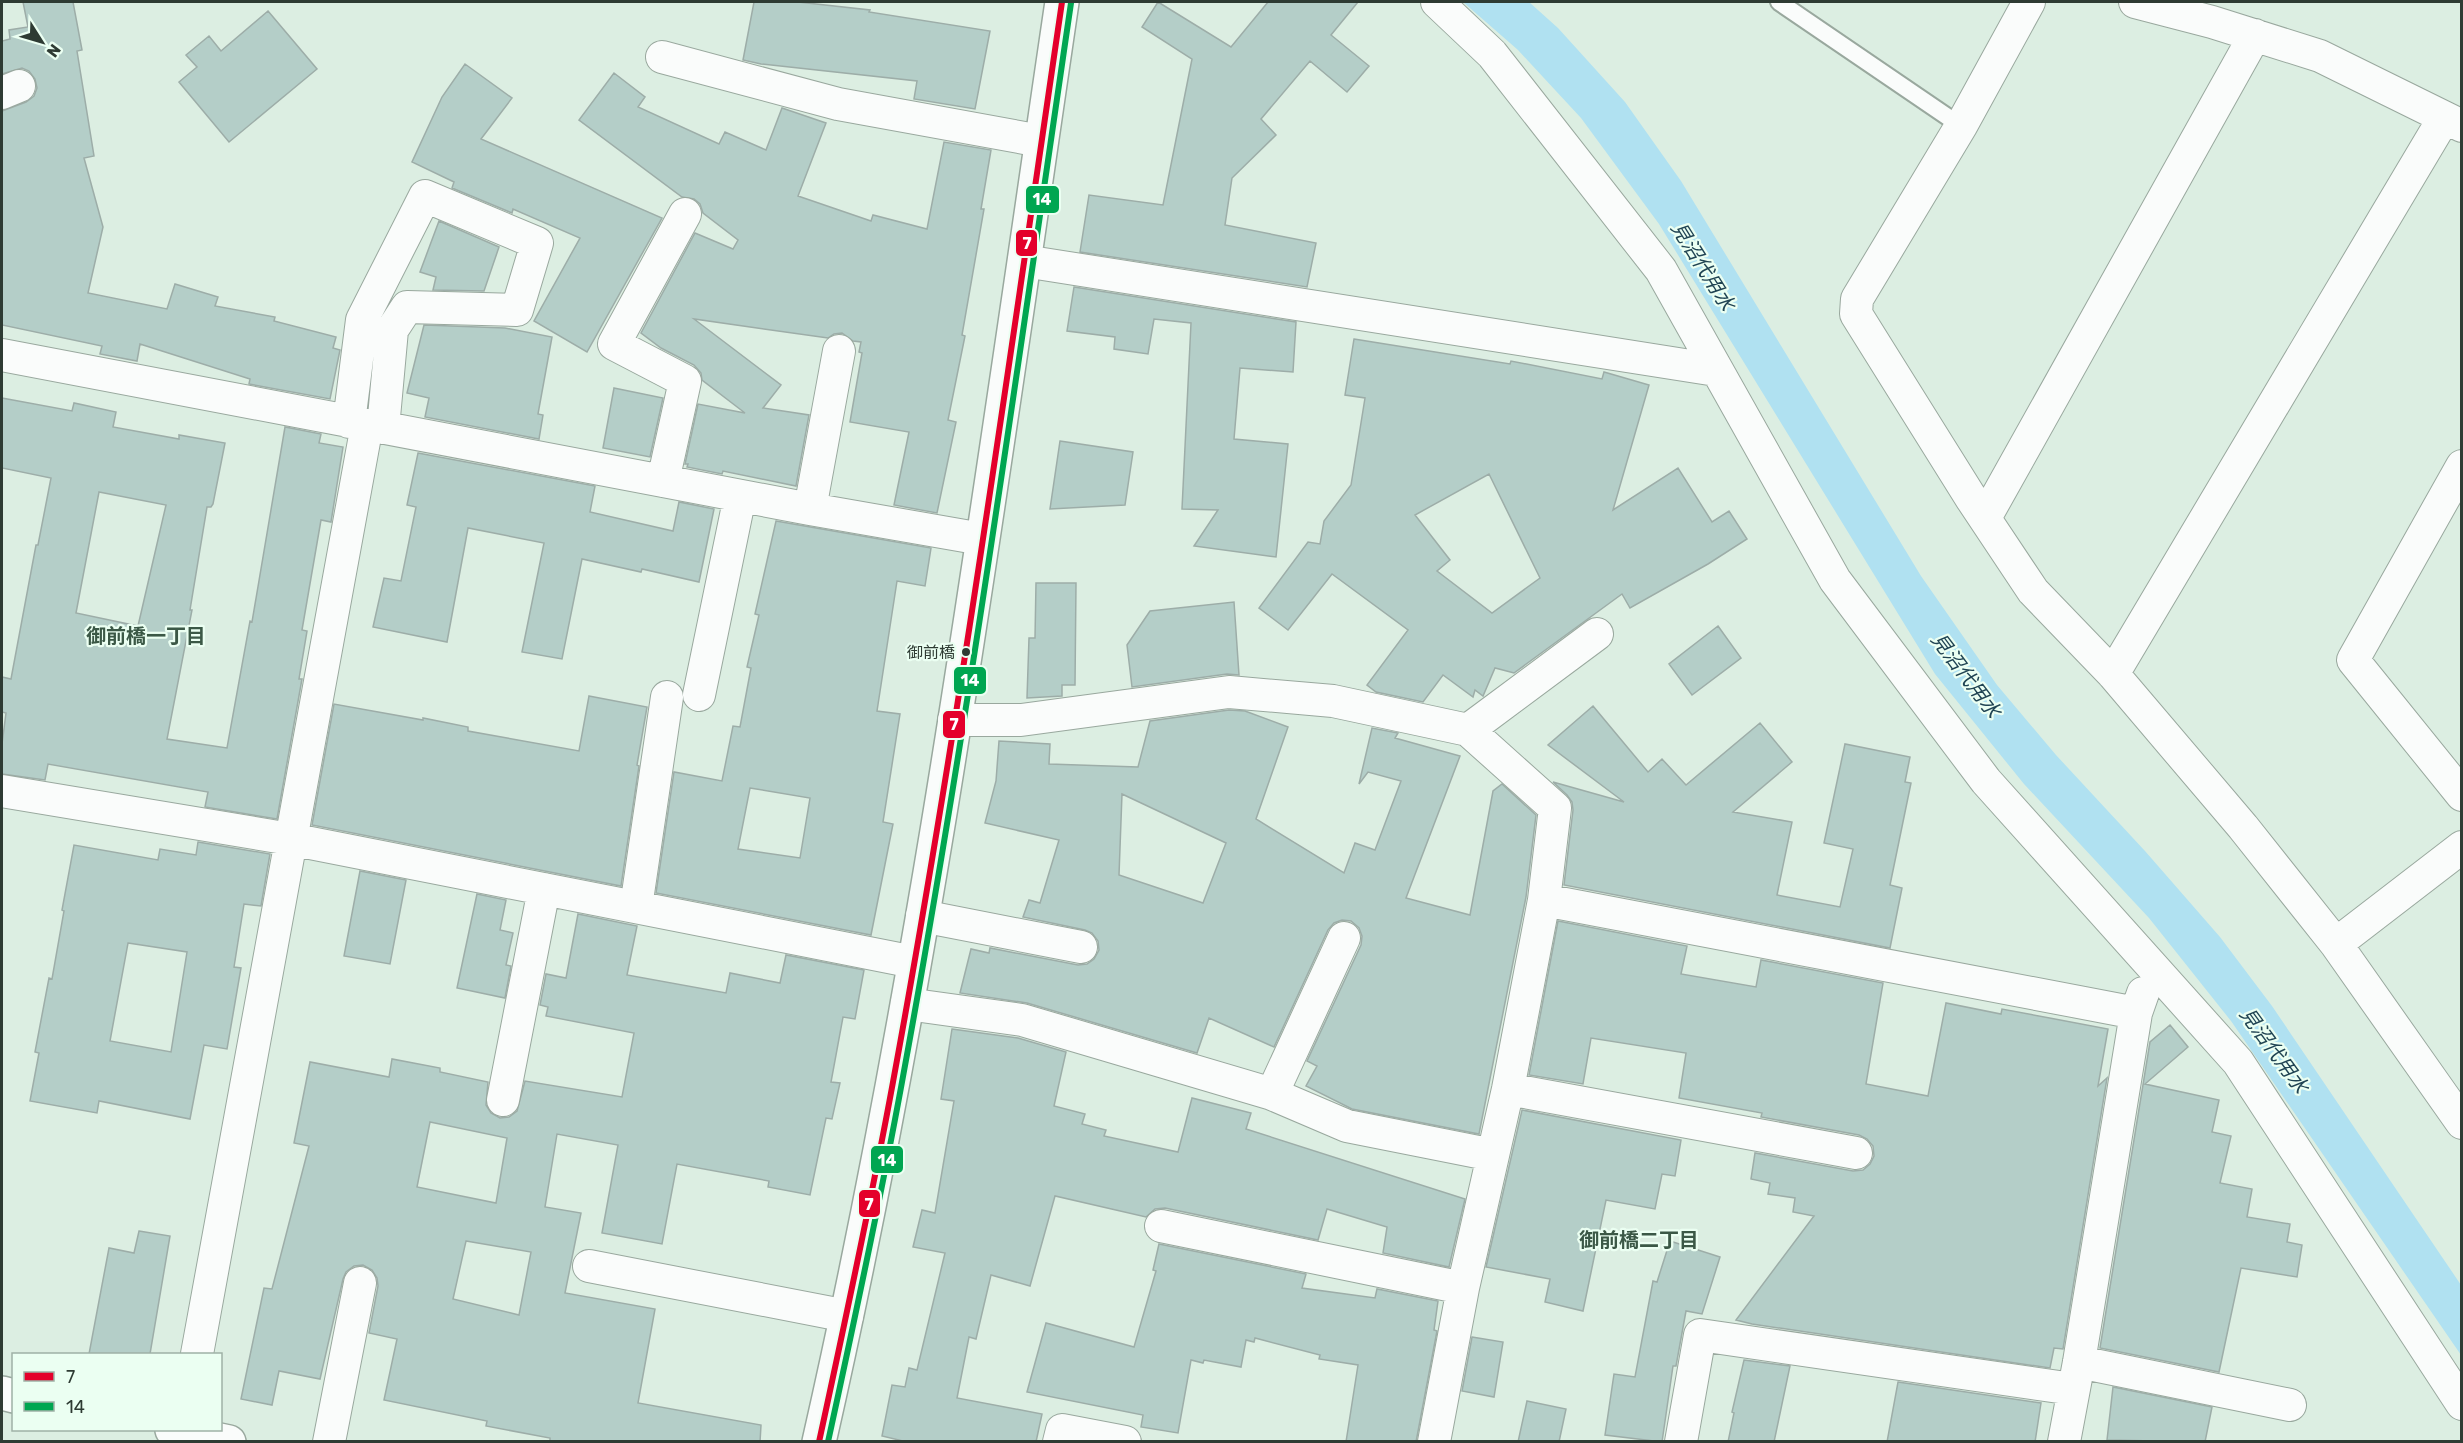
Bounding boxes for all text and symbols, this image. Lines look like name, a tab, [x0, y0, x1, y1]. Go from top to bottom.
north arrow	[12, 12, 72, 72]
text: N	[43, 40, 65, 61]
line badge: 14	[1025, 185, 1060, 214]
text: 14	[1033, 190, 1052, 209]
water label: 見沼代用水	[1666, 217, 1741, 316]
line badge: 7	[1015, 229, 1038, 257]
text: 7	[1022, 234, 1032, 253]
district label: 御前橋一丁目	[86, 624, 206, 648]
water label: 見沼代用水	[1926, 628, 2007, 724]
place label: 御前橋	[907, 643, 955, 662]
marker: 御前橋	[960, 646, 972, 658]
line badge: 14	[953, 666, 987, 695]
text: 14	[961, 671, 980, 690]
line badge: 7	[942, 710, 966, 739]
text: 7	[949, 715, 959, 734]
water label: 見沼代用水	[2235, 1002, 2314, 1099]
line badge: 14	[870, 1145, 904, 1174]
text: 14	[878, 1151, 897, 1170]
line badge: 7	[858, 1189, 881, 1218]
text: 7	[864, 1195, 874, 1214]
district label: 御前橋二丁目	[1579, 1228, 1699, 1252]
legend	[12, 1353, 222, 1431]
text: 7	[66, 1366, 75, 1388]
text: 14	[66, 1396, 85, 1418]

